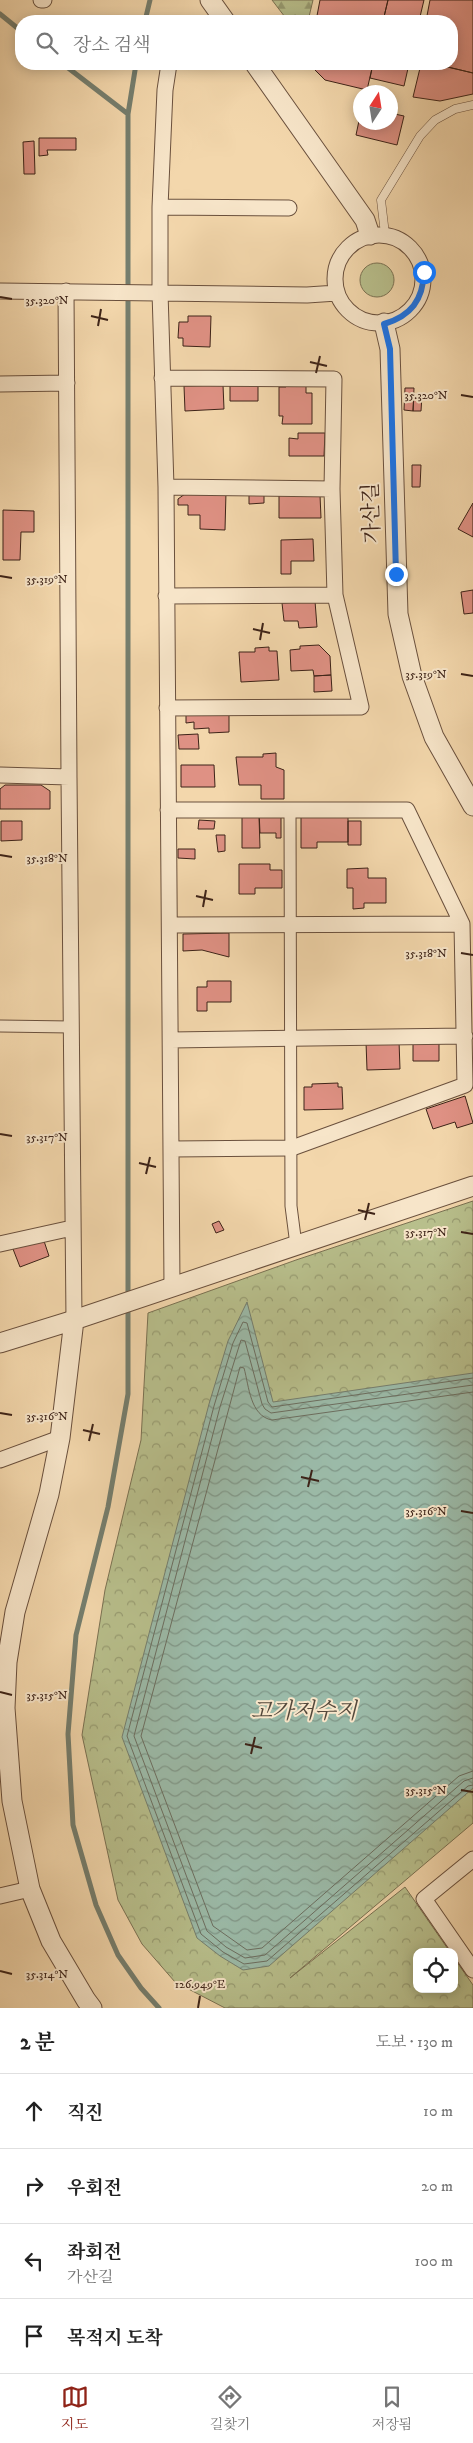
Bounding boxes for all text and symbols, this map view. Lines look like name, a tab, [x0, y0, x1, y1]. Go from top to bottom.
search box	[15, 15, 458, 70]
icon: search	[33, 29, 61, 57]
text: 장소 검색	[73, 34, 151, 57]
north arrow	[353, 85, 398, 130]
route start	[413, 261, 436, 284]
text: 35.320°N	[25, 293, 69, 308]
text: 35.320°N	[404, 388, 448, 403]
street label: 가산길	[358, 482, 386, 544]
route end	[385, 563, 408, 586]
text: 35.319°N	[26, 572, 68, 587]
text: 35.319°N	[405, 667, 447, 682]
text: 35.318°N	[26, 851, 68, 866]
text: 35.318°N	[405, 946, 447, 961]
text: 35.317°N	[26, 1130, 68, 1145]
text: 35.317°N	[405, 1225, 447, 1240]
text: 35.316°N	[26, 1409, 68, 1424]
text: 35.316°N	[405, 1504, 447, 1519]
text: 35.315°N	[26, 1688, 68, 1703]
water label: 고가저수지	[251, 1698, 359, 1725]
text: 35.315°N	[405, 1783, 447, 1798]
map controls	[413, 1948, 458, 1993]
button: locate	[413, 1948, 458, 1993]
text: 35.314°N	[26, 1967, 68, 1982]
text: 126.949°E	[175, 1977, 226, 1992]
text: 2 분	[20, 2030, 55, 2056]
text: 도보 · 130 m	[375, 2032, 453, 2052]
icon: ahead	[20, 2097, 48, 2125]
text: 10 m	[423, 2101, 453, 2121]
text: 직진	[67, 2102, 104, 2125]
icon: right	[20, 2172, 48, 2200]
text: 20 m	[421, 2176, 453, 2196]
text: 우회전	[67, 2177, 122, 2200]
text: 좌회전	[67, 2241, 122, 2264]
icon: left	[20, 2247, 48, 2275]
text: 100 m	[415, 2251, 453, 2271]
text: 가산길	[67, 2267, 113, 2287]
icon: arrive	[20, 2322, 48, 2350]
text: 목적지 도착	[67, 2327, 163, 2350]
tab: 지도	[61, 2383, 89, 2434]
tab: 길찾기	[210, 2383, 251, 2434]
tab: 저장됨	[372, 2383, 412, 2434]

